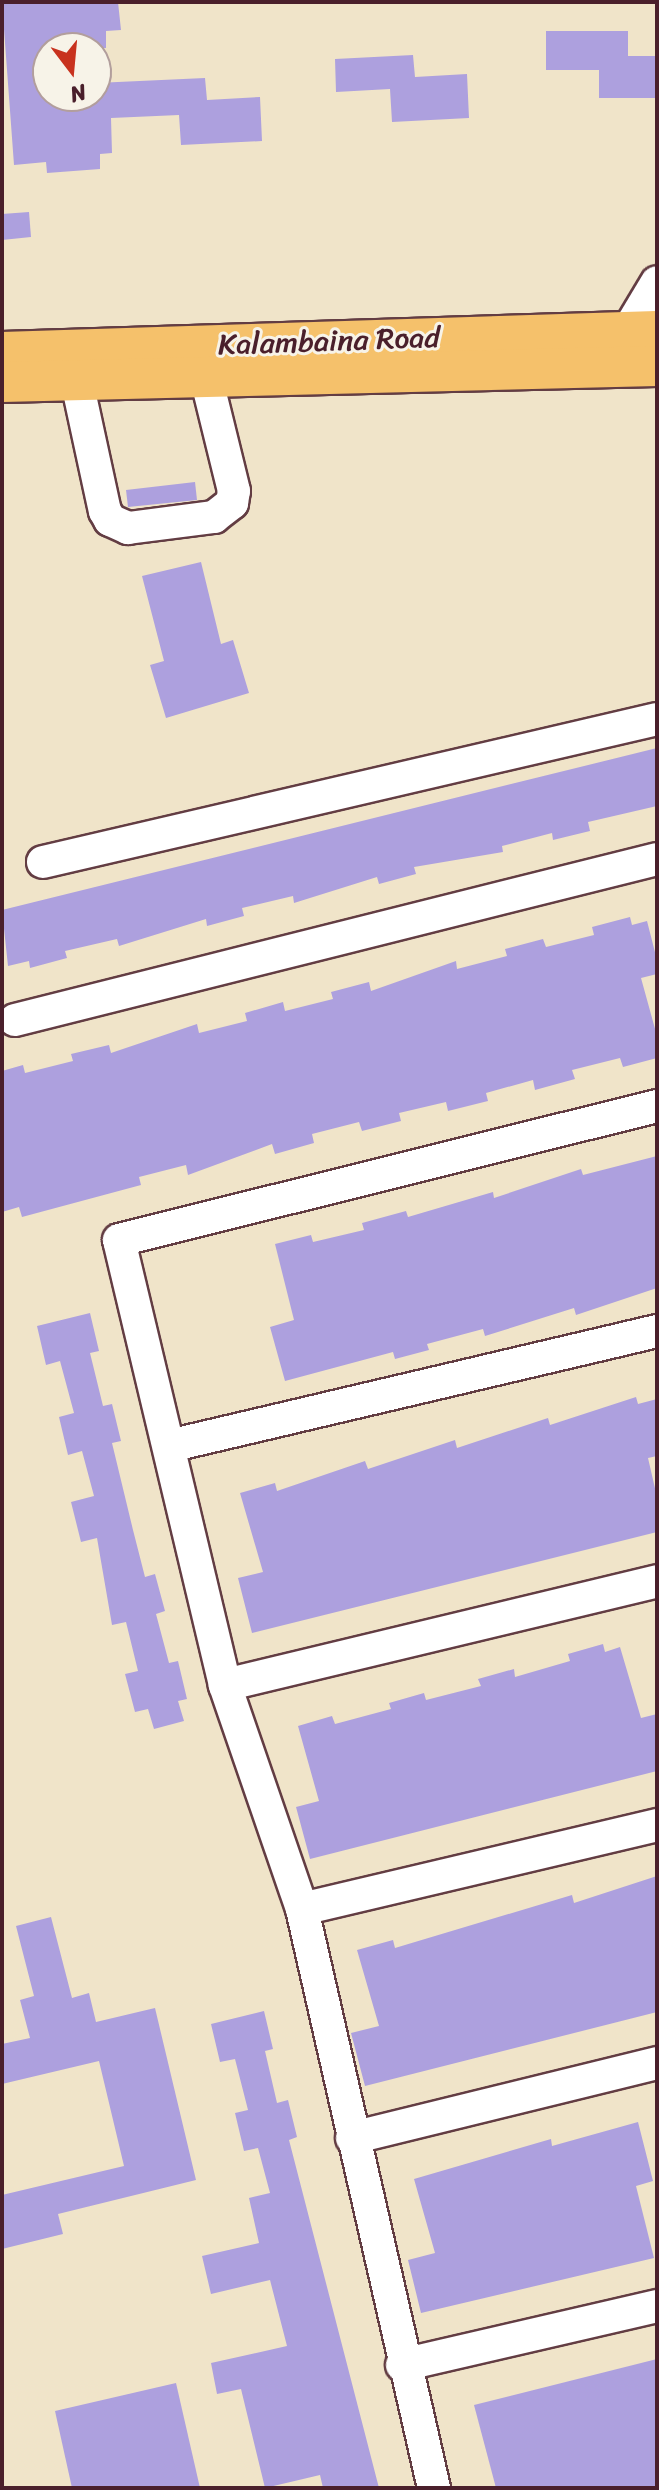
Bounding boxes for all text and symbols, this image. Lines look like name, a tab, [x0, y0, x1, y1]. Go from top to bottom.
north arrow	[32, 32, 112, 112]
text: N	[65, 73, 91, 114]
street label: Kalambaina Road	[217, 319, 441, 363]

